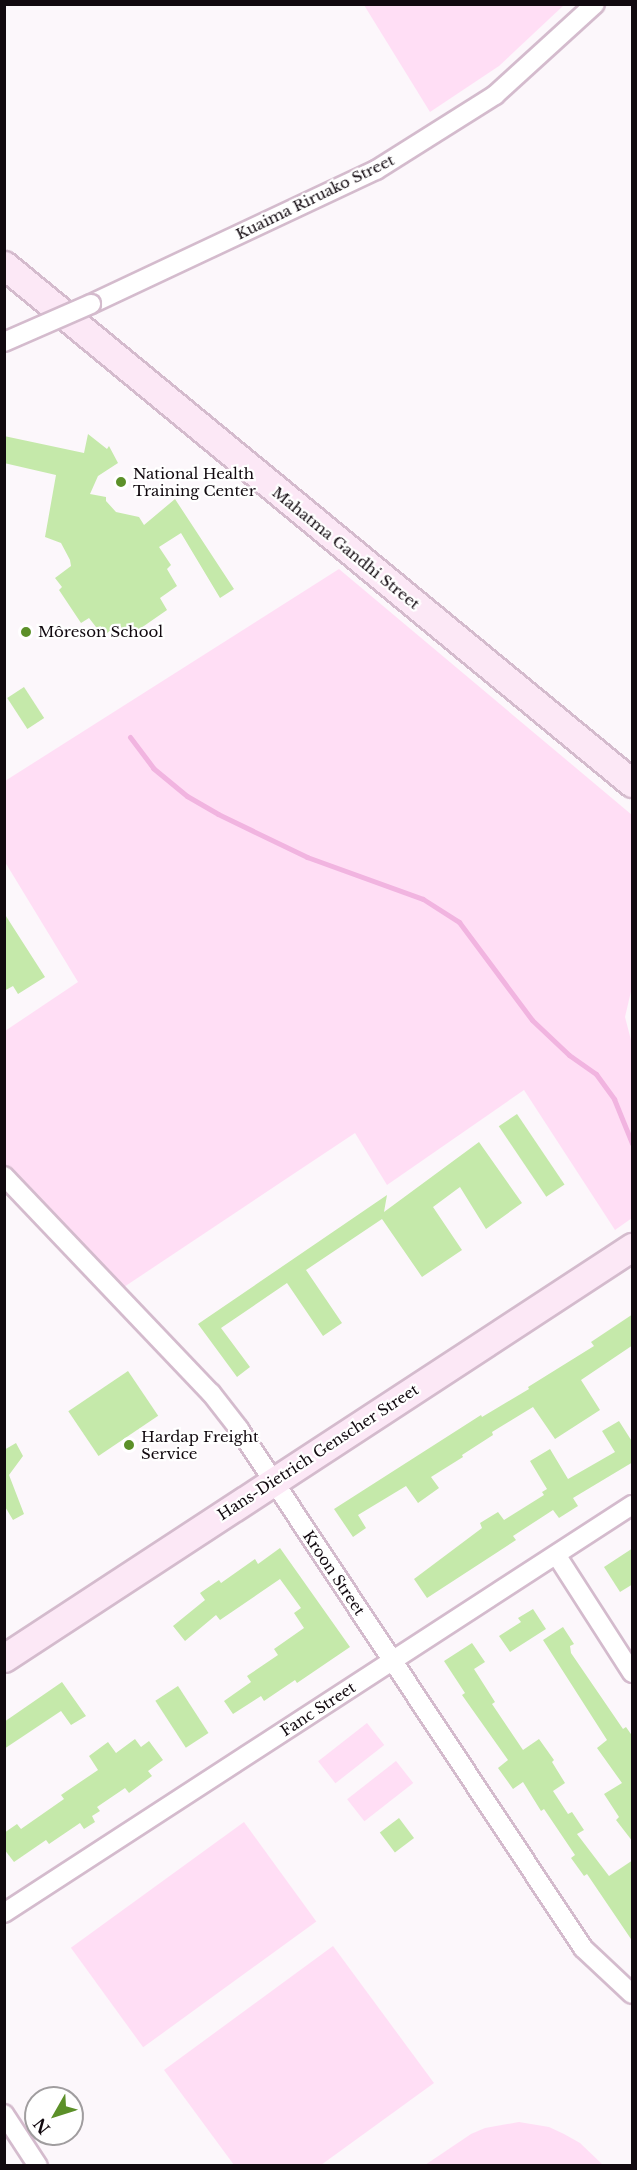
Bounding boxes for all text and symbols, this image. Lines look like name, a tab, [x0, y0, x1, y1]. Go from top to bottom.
street label: Kuaima Riruako Street	[233, 151, 397, 243]
place label: National Health Training Center	[133, 464, 256, 499]
marker: National Health Training Center	[114, 475, 128, 489]
street label: Mahatma Gandhi Street	[269, 483, 423, 613]
place label: Môreson School	[38, 623, 163, 641]
marker: Môreson School	[19, 625, 33, 639]
street label: Hans-Dietrich Genscher Street	[214, 1380, 422, 1524]
place label: Hardap Freight Service	[141, 1427, 259, 1462]
marker: Hardap Freight Service	[122, 1438, 136, 1452]
street label: Kroon Street	[299, 1527, 369, 1619]
street label: Fanc Street	[277, 1678, 359, 1740]
north arrow	[24, 2086, 84, 2146]
text: N	[29, 2114, 54, 2138]

